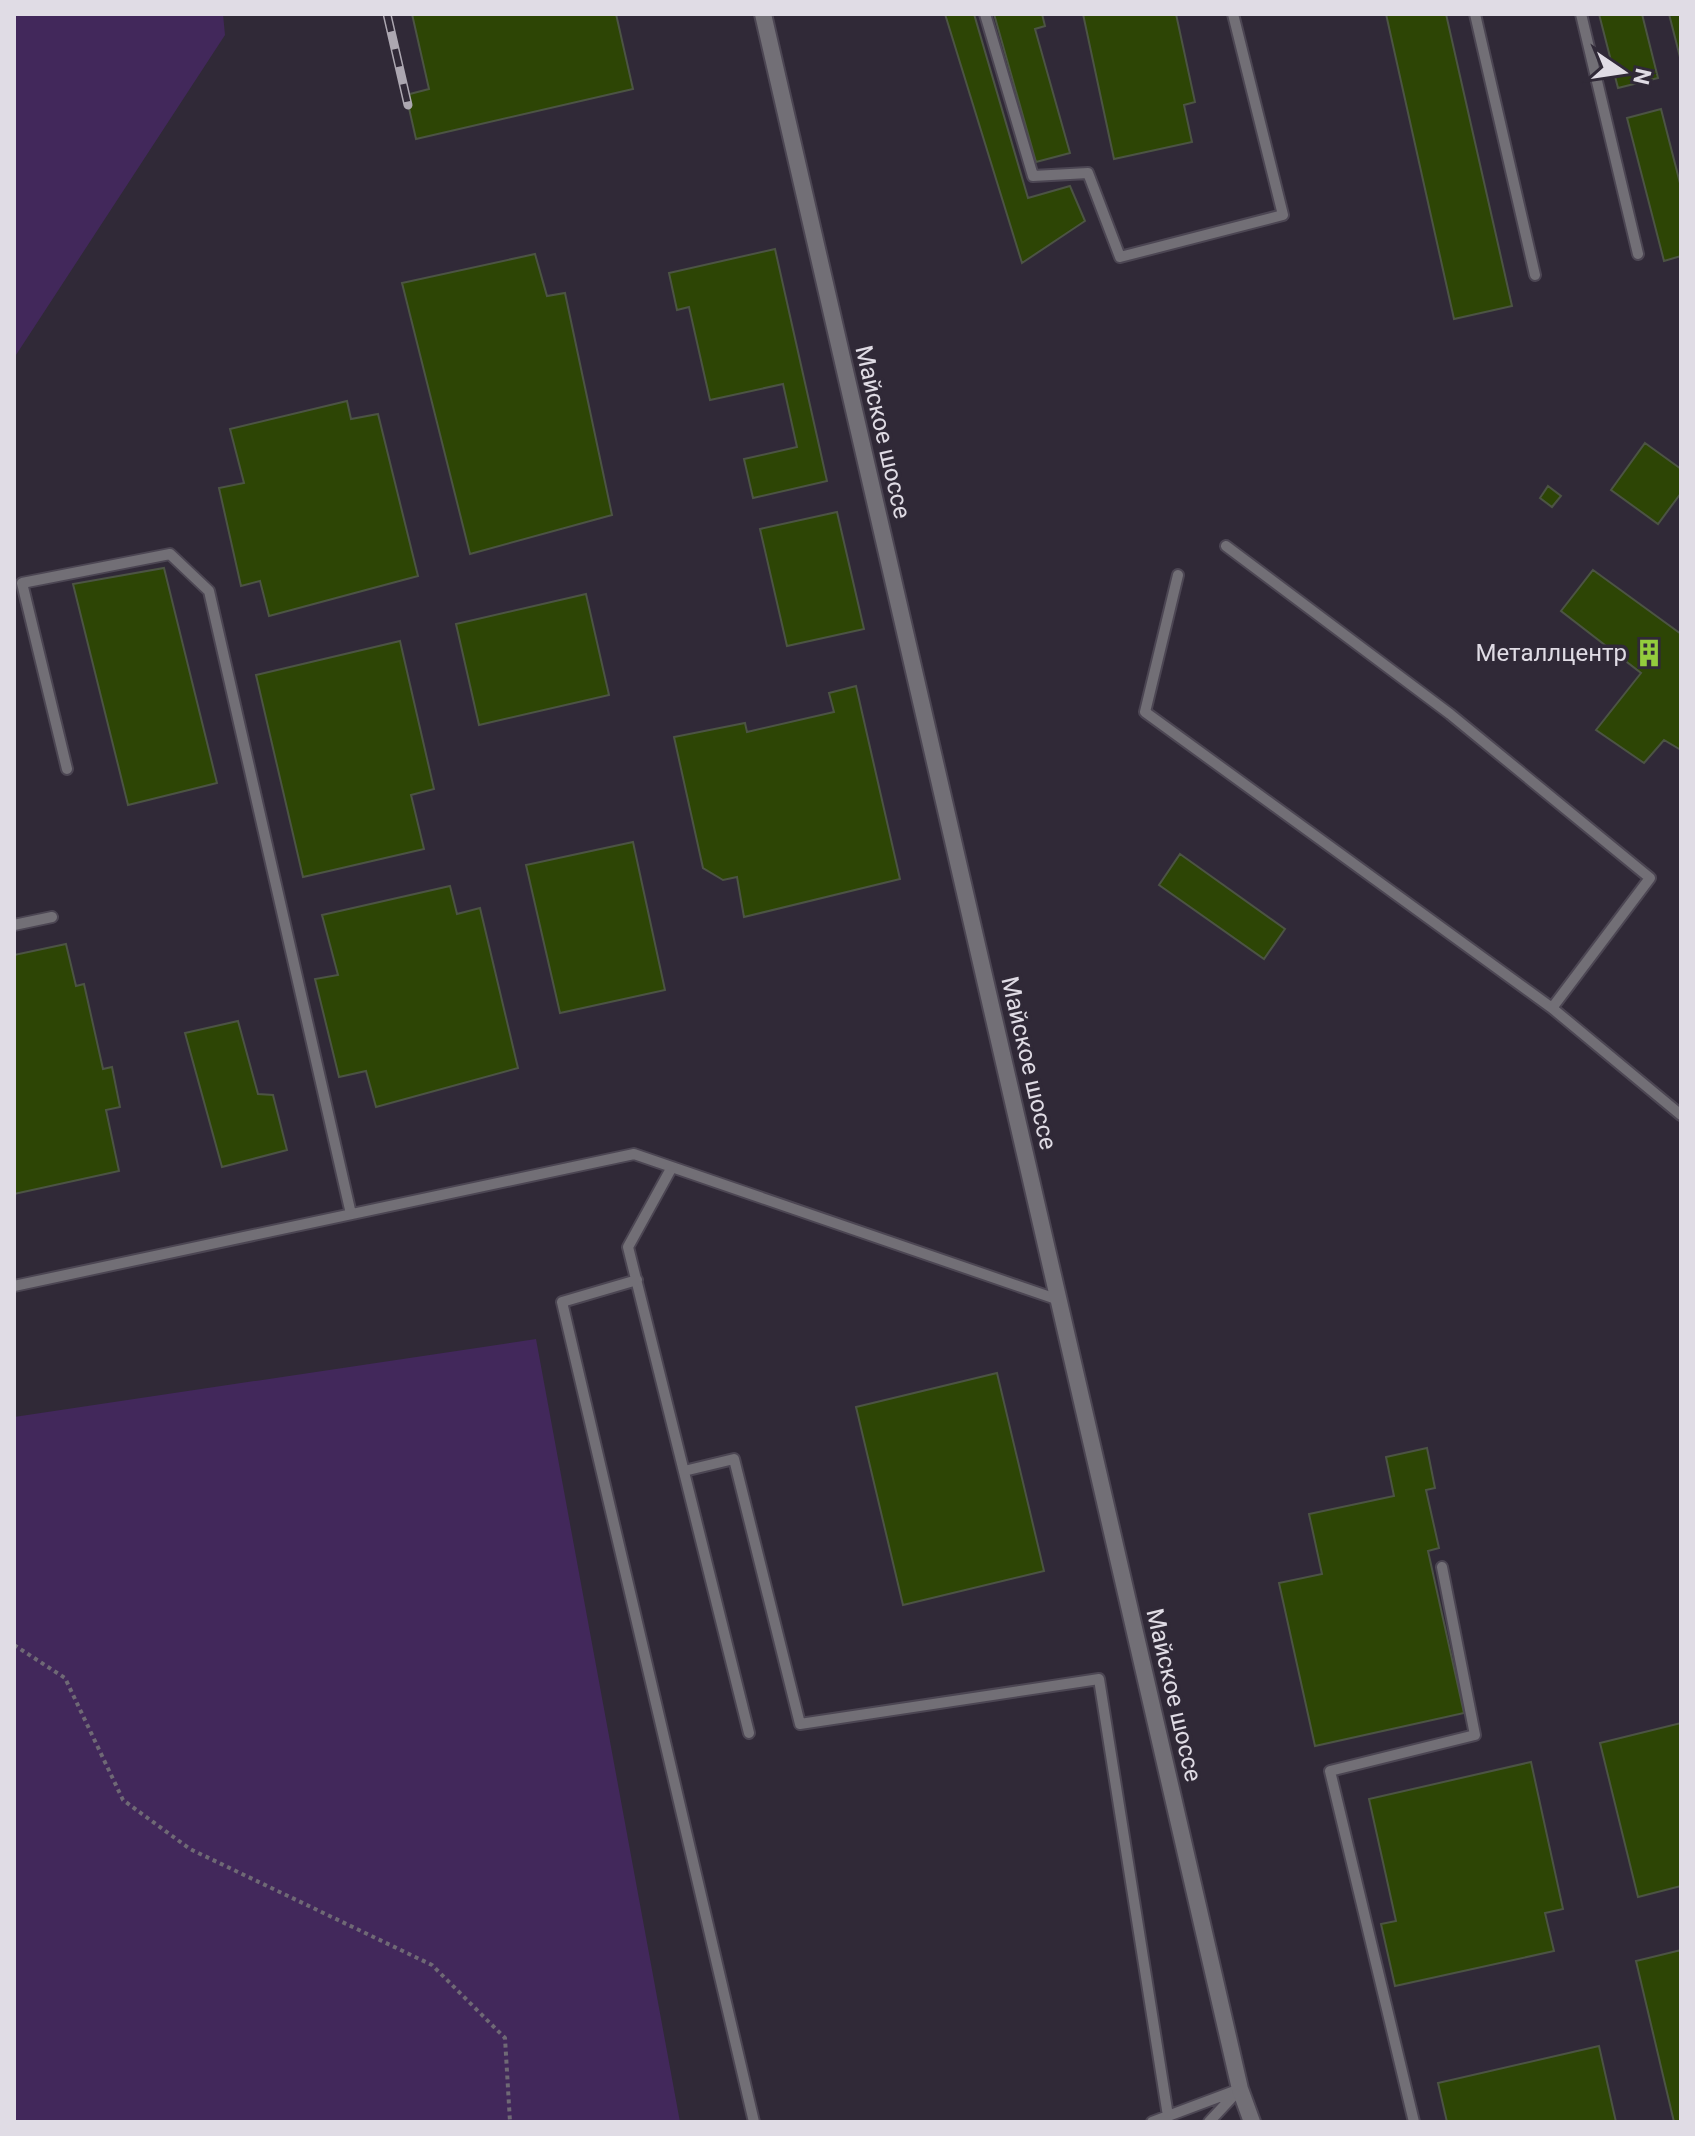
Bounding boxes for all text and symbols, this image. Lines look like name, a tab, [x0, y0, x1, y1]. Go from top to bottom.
north arrow	[1583, 32, 1663, 112]
text: N	[1628, 66, 1656, 87]
street label: Майское шоссе	[850, 343, 916, 521]
building icon: Металлцентр	[1634, 638, 1664, 668]
place label: Металлцентр	[1475, 639, 1627, 667]
street label: Майское шоссе	[996, 974, 1062, 1152]
street label: Майское шоссе	[1141, 1606, 1207, 1784]

